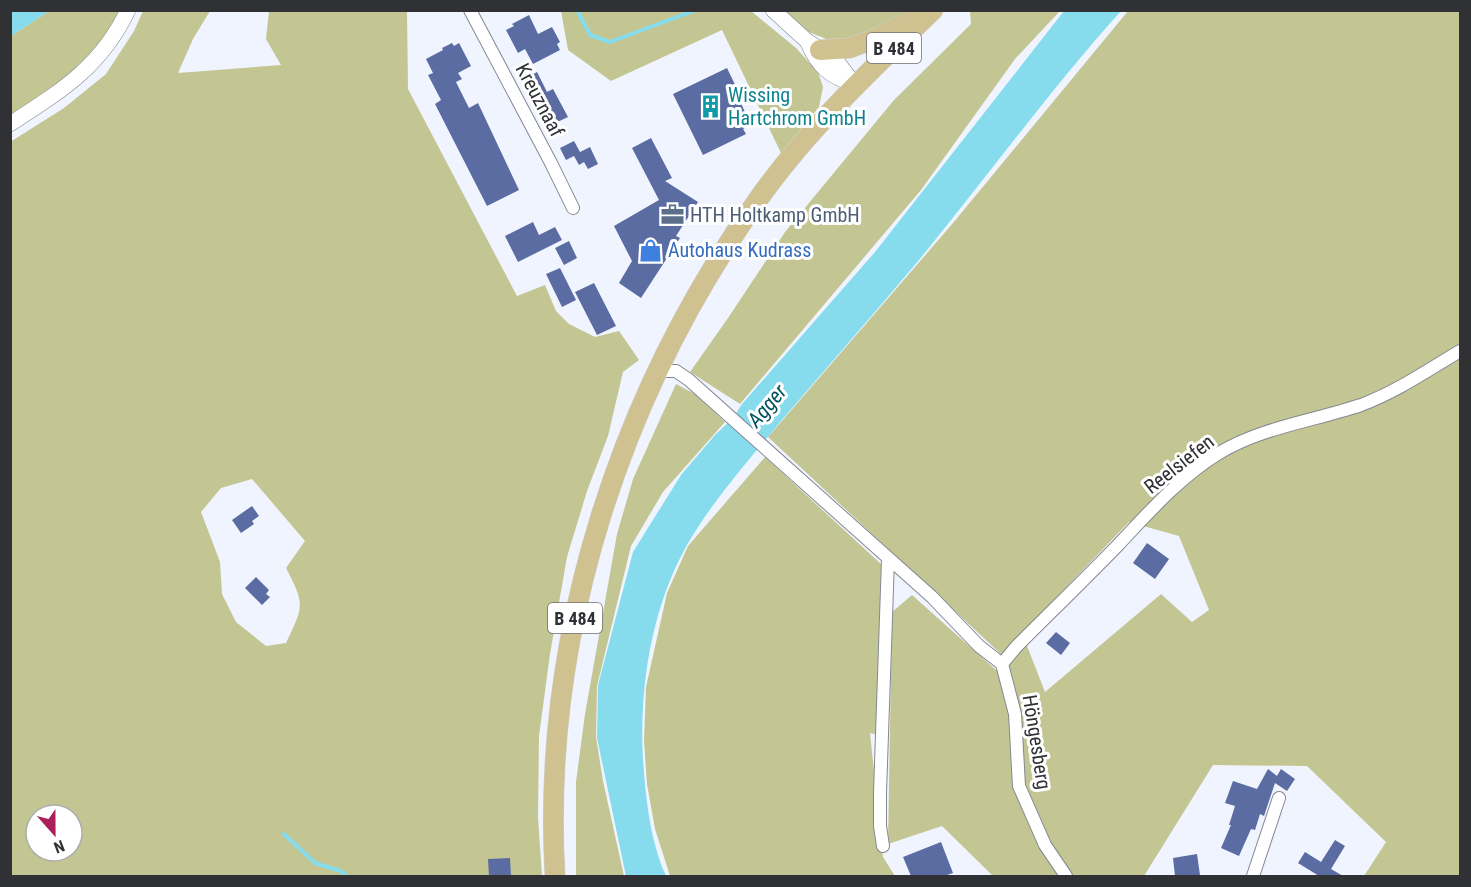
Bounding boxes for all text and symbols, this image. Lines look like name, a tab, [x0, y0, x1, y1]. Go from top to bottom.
road number: B 484	[867, 33, 921, 63]
street label: Kreuznaaf	[511, 59, 570, 141]
place label: Wissing Hartchrom GmbH	[728, 83, 866, 130]
building icon: Wissing Hartchrom GmbH	[697, 93, 723, 119]
office icon: HTH Holtkamp GmbH	[659, 202, 685, 228]
place label: HTH Holtkamp GmbH	[690, 203, 860, 227]
shop icon: Autohaus Kudrass	[637, 237, 663, 263]
place label: Autohaus Kudrass	[668, 238, 811, 262]
water label: Agger	[742, 379, 792, 433]
street label: Reelsiefen	[1139, 429, 1219, 499]
road number: B 484	[548, 603, 602, 633]
street label: Höngesberg	[1018, 693, 1056, 791]
north arrow	[24, 803, 84, 863]
text: N	[51, 836, 67, 857]

